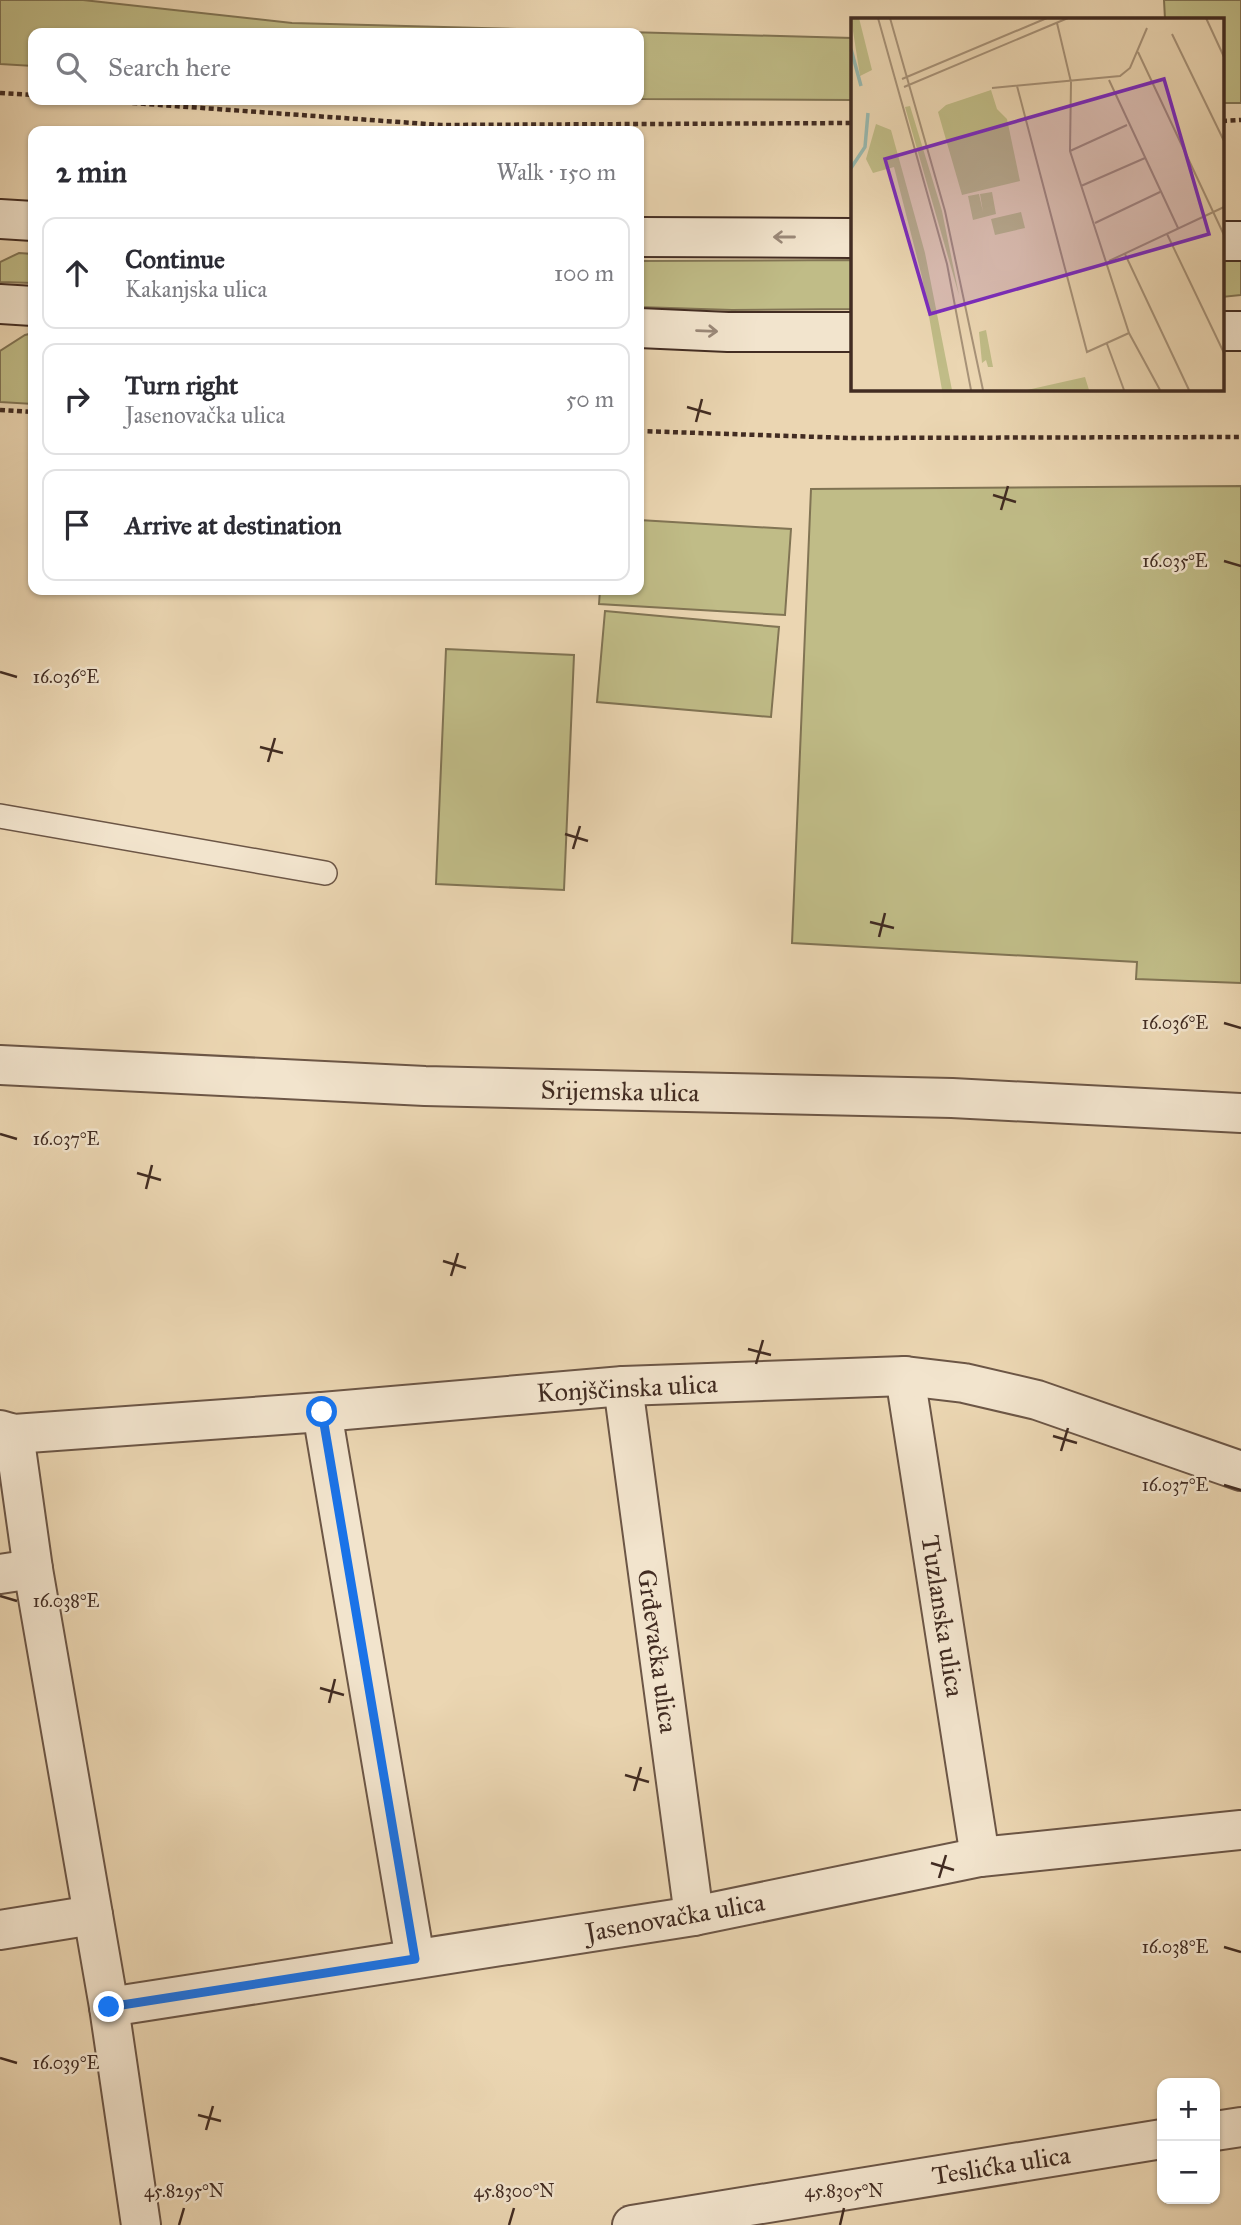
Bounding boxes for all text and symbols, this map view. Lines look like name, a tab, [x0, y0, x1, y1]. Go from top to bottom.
inset map	[851, 18, 1224, 390]
search box	[28, 28, 644, 105]
icon: search	[52, 48, 90, 86]
text: Search here	[108, 51, 231, 83]
text: 2 min	[56, 154, 127, 190]
text: Walk · 150 m	[496, 158, 616, 186]
one-way arrow	[773, 231, 796, 244]
text: Continue	[125, 243, 225, 275]
icon: ahead	[58, 254, 96, 292]
text: 100 m	[554, 259, 614, 287]
text: Kakanjska ulica	[125, 275, 267, 303]
one-way arrow	[695, 324, 718, 337]
text: Turn right	[125, 369, 238, 401]
icon: right	[58, 380, 96, 418]
text: 50 m	[566, 385, 614, 413]
text: Jasenovačka ulica	[125, 401, 285, 429]
icon: arrive	[58, 506, 96, 544]
text: Arrive at destination	[125, 509, 342, 541]
text: 16.035°E	[1142, 550, 1208, 572]
text: 16.036°E	[33, 666, 99, 688]
text: 16.036°E	[1142, 1012, 1208, 1034]
street label: Srijemska ulica	[540, 1074, 700, 1108]
text: 16.037°E	[33, 1128, 99, 1150]
street label: Konjščinska ulica	[536, 1367, 718, 1409]
route start	[306, 1396, 337, 1427]
text: 16.037°E	[1142, 1474, 1208, 1496]
street label: Tuzlanska ulica	[914, 1533, 972, 1699]
street label: Grđevačka ulica	[631, 1567, 685, 1735]
text: 16.038°E	[33, 1590, 99, 1612]
street label: Jasenovačka ulica	[580, 1886, 767, 1949]
text: 16.038°E	[1142, 1936, 1208, 1958]
route end	[93, 1991, 124, 2022]
text: 16.039°E	[33, 2052, 99, 2074]
map controls	[1157, 2078, 1220, 2204]
button: +	[1157, 2078, 1220, 2141]
street label: Teslićka ulica	[930, 2138, 1072, 2192]
button: −	[1157, 2141, 1220, 2204]
text: 45.8295°N	[144, 2180, 224, 2202]
text: 45.8300°N	[473, 2180, 555, 2202]
text: 45.8305°N	[804, 2180, 884, 2202]

